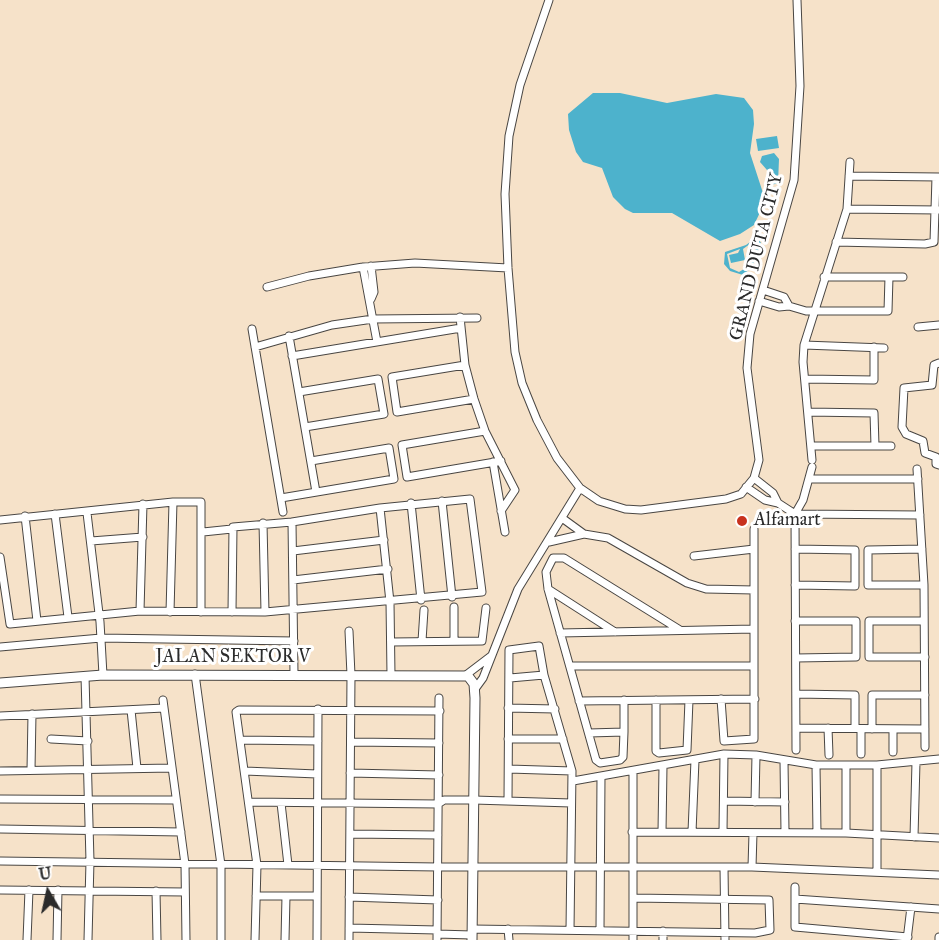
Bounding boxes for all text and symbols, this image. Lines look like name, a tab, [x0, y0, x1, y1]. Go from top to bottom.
street label: GRAND DUTA CITY	[726, 171, 788, 343]
place label: Alfamart	[754, 510, 821, 532]
marker: Alfamart	[735, 514, 749, 528]
street label: JALAN SEKTOR V	[156, 647, 310, 669]
north arrow	[18, 862, 78, 922]
text: U	[37, 863, 53, 884]

